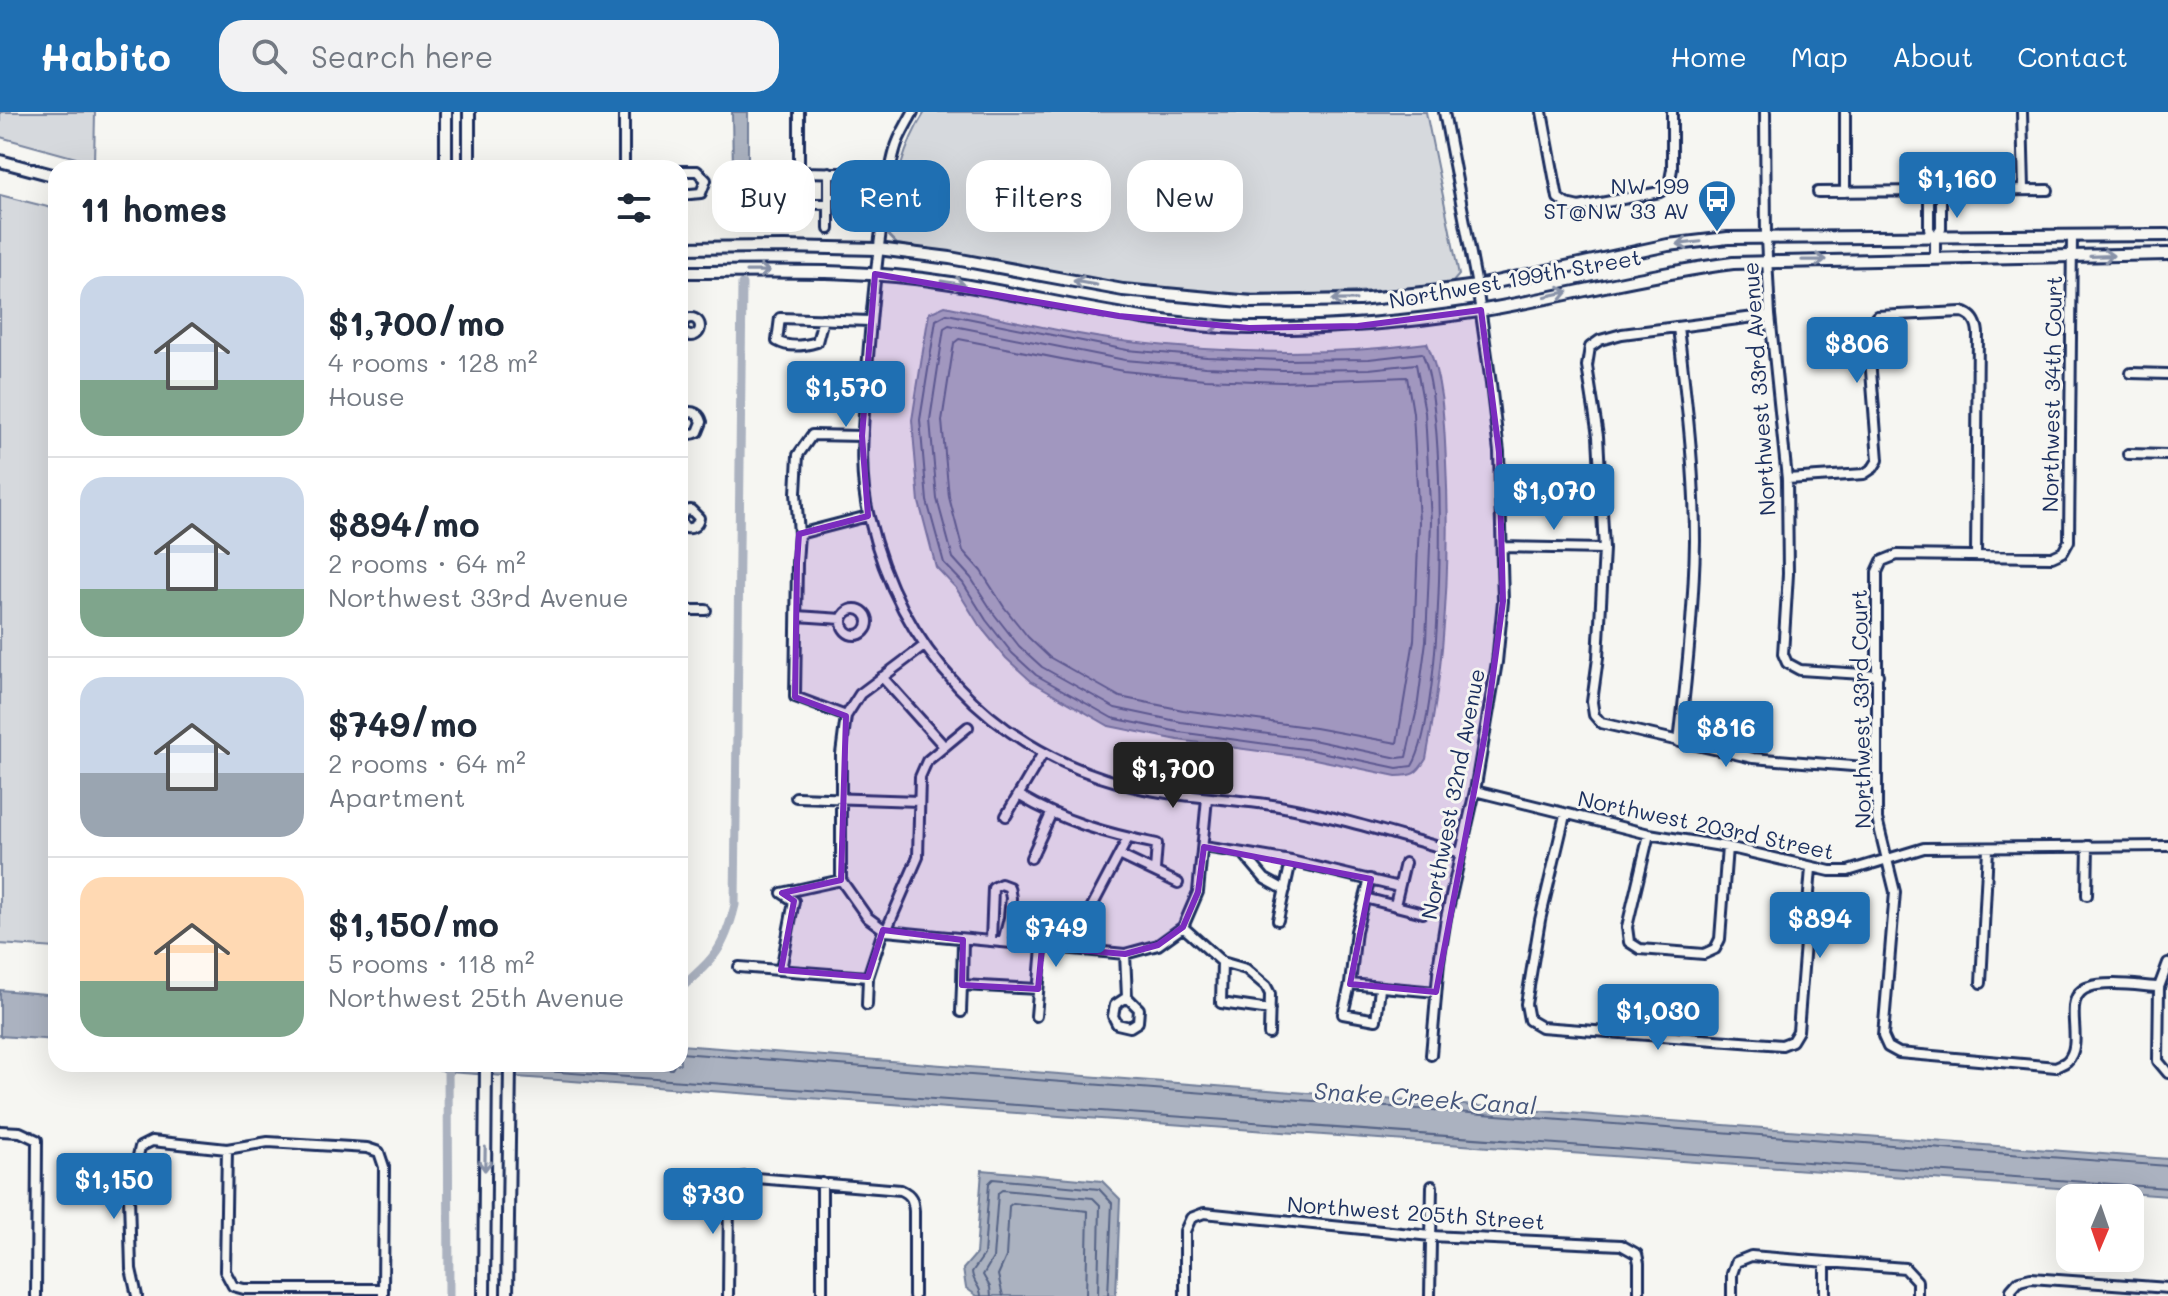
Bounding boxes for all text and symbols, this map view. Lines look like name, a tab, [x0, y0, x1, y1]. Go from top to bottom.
search box	[219, 20, 779, 92]
text: Habito	[40, 31, 171, 81]
icon: search	[247, 34, 291, 78]
text: Search here	[311, 36, 493, 76]
text: Home	[1671, 38, 1747, 74]
text: Map	[1791, 38, 1848, 74]
text: About	[1892, 38, 1973, 74]
text: Contact	[2017, 38, 2128, 74]
pin: $1,160	[1892, 152, 2022, 220]
chip: Buy	[712, 160, 815, 232]
chip: Rent	[831, 160, 950, 232]
chip: Filters	[966, 160, 1111, 232]
chip: New	[1127, 160, 1243, 232]
text: $1,160	[1917, 161, 1997, 195]
place label: NW 199 ST@NW 33 AV	[1543, 171, 1689, 225]
bus stop icon: NW 199 ST@NW 33 AV	[1696, 178, 1738, 233]
text: 11 homes	[80, 186, 227, 231]
icon: filters	[612, 186, 656, 230]
one-way arrow	[1676, 235, 1703, 250]
street label: Northwest 199th Street	[1387, 242, 1643, 315]
one-way arrow	[2088, 248, 2115, 264]
one-way arrow	[1800, 252, 1827, 268]
street label: Northwest 33rd Avenue	[1735, 261, 1782, 517]
one-way arrow	[744, 264, 771, 279]
one-way arrow	[1073, 275, 1098, 290]
street label: Northwest 34th Court	[2035, 275, 2068, 513]
one-way arrow	[939, 277, 965, 292]
one-way arrow	[1544, 286, 1569, 301]
one-way arrow	[1331, 292, 1358, 308]
text: $1,700/mo	[328, 300, 505, 345]
icon: home	[144, 308, 240, 404]
pin: $806	[1810, 317, 1904, 385]
one-way arrow	[1195, 318, 1222, 333]
text: $806	[1825, 326, 1889, 360]
text: 4 rooms · 128 m²	[328, 345, 538, 379]
pin: $1,570	[781, 361, 911, 429]
text: $1,570	[805, 370, 887, 404]
text: House	[328, 379, 405, 413]
pin: $1,070	[1489, 464, 1619, 532]
text: $1,070	[1512, 473, 1596, 507]
text: $894/mo	[328, 501, 480, 546]
icon: home	[144, 509, 240, 605]
text: 2 rooms · 64 m²	[328, 546, 526, 580]
text: Northwest 33rd Avenue	[328, 580, 629, 614]
street label: Northwest 33rd Court	[1844, 589, 1877, 829]
street label: Northwest 32nd Avenue	[1414, 666, 1491, 922]
text: $749/mo	[328, 701, 477, 746]
pin: $816	[1679, 701, 1773, 769]
icon: home	[144, 709, 240, 805]
text: $816	[1696, 710, 1756, 744]
pin: $1,700	[1108, 742, 1238, 810]
text: 2 rooms · 64 m²	[328, 746, 526, 780]
text: $1,700	[1131, 751, 1215, 785]
text: Apartment	[328, 780, 465, 814]
street label: Northwest 203rd Street	[1575, 783, 1837, 866]
pin: $894	[1773, 892, 1867, 960]
text: $1,150/mo	[328, 901, 499, 946]
pin: $749	[1009, 901, 1103, 969]
text: $894	[1788, 901, 1852, 935]
icon: home	[144, 909, 240, 1005]
text: $749	[1025, 910, 1087, 944]
text: 5 rooms · 118 m²	[328, 946, 535, 980]
text: Northwest 25th Avenue	[328, 980, 624, 1014]
pin: $1,030	[1593, 984, 1723, 1052]
text: $1,030	[1616, 993, 1700, 1027]
water label: Snake Creek Canal	[1313, 1074, 1537, 1121]
one-way arrow	[477, 1145, 493, 1172]
pin: $1,150	[49, 1153, 179, 1221]
text: $1,150	[75, 1162, 154, 1196]
pin: $730	[666, 1168, 760, 1236]
text: $730	[682, 1177, 744, 1211]
north arrow	[2056, 1184, 2144, 1272]
map controls	[2056, 1184, 2144, 1272]
street label: Northwest 205th Street	[1286, 1189, 1546, 1236]

